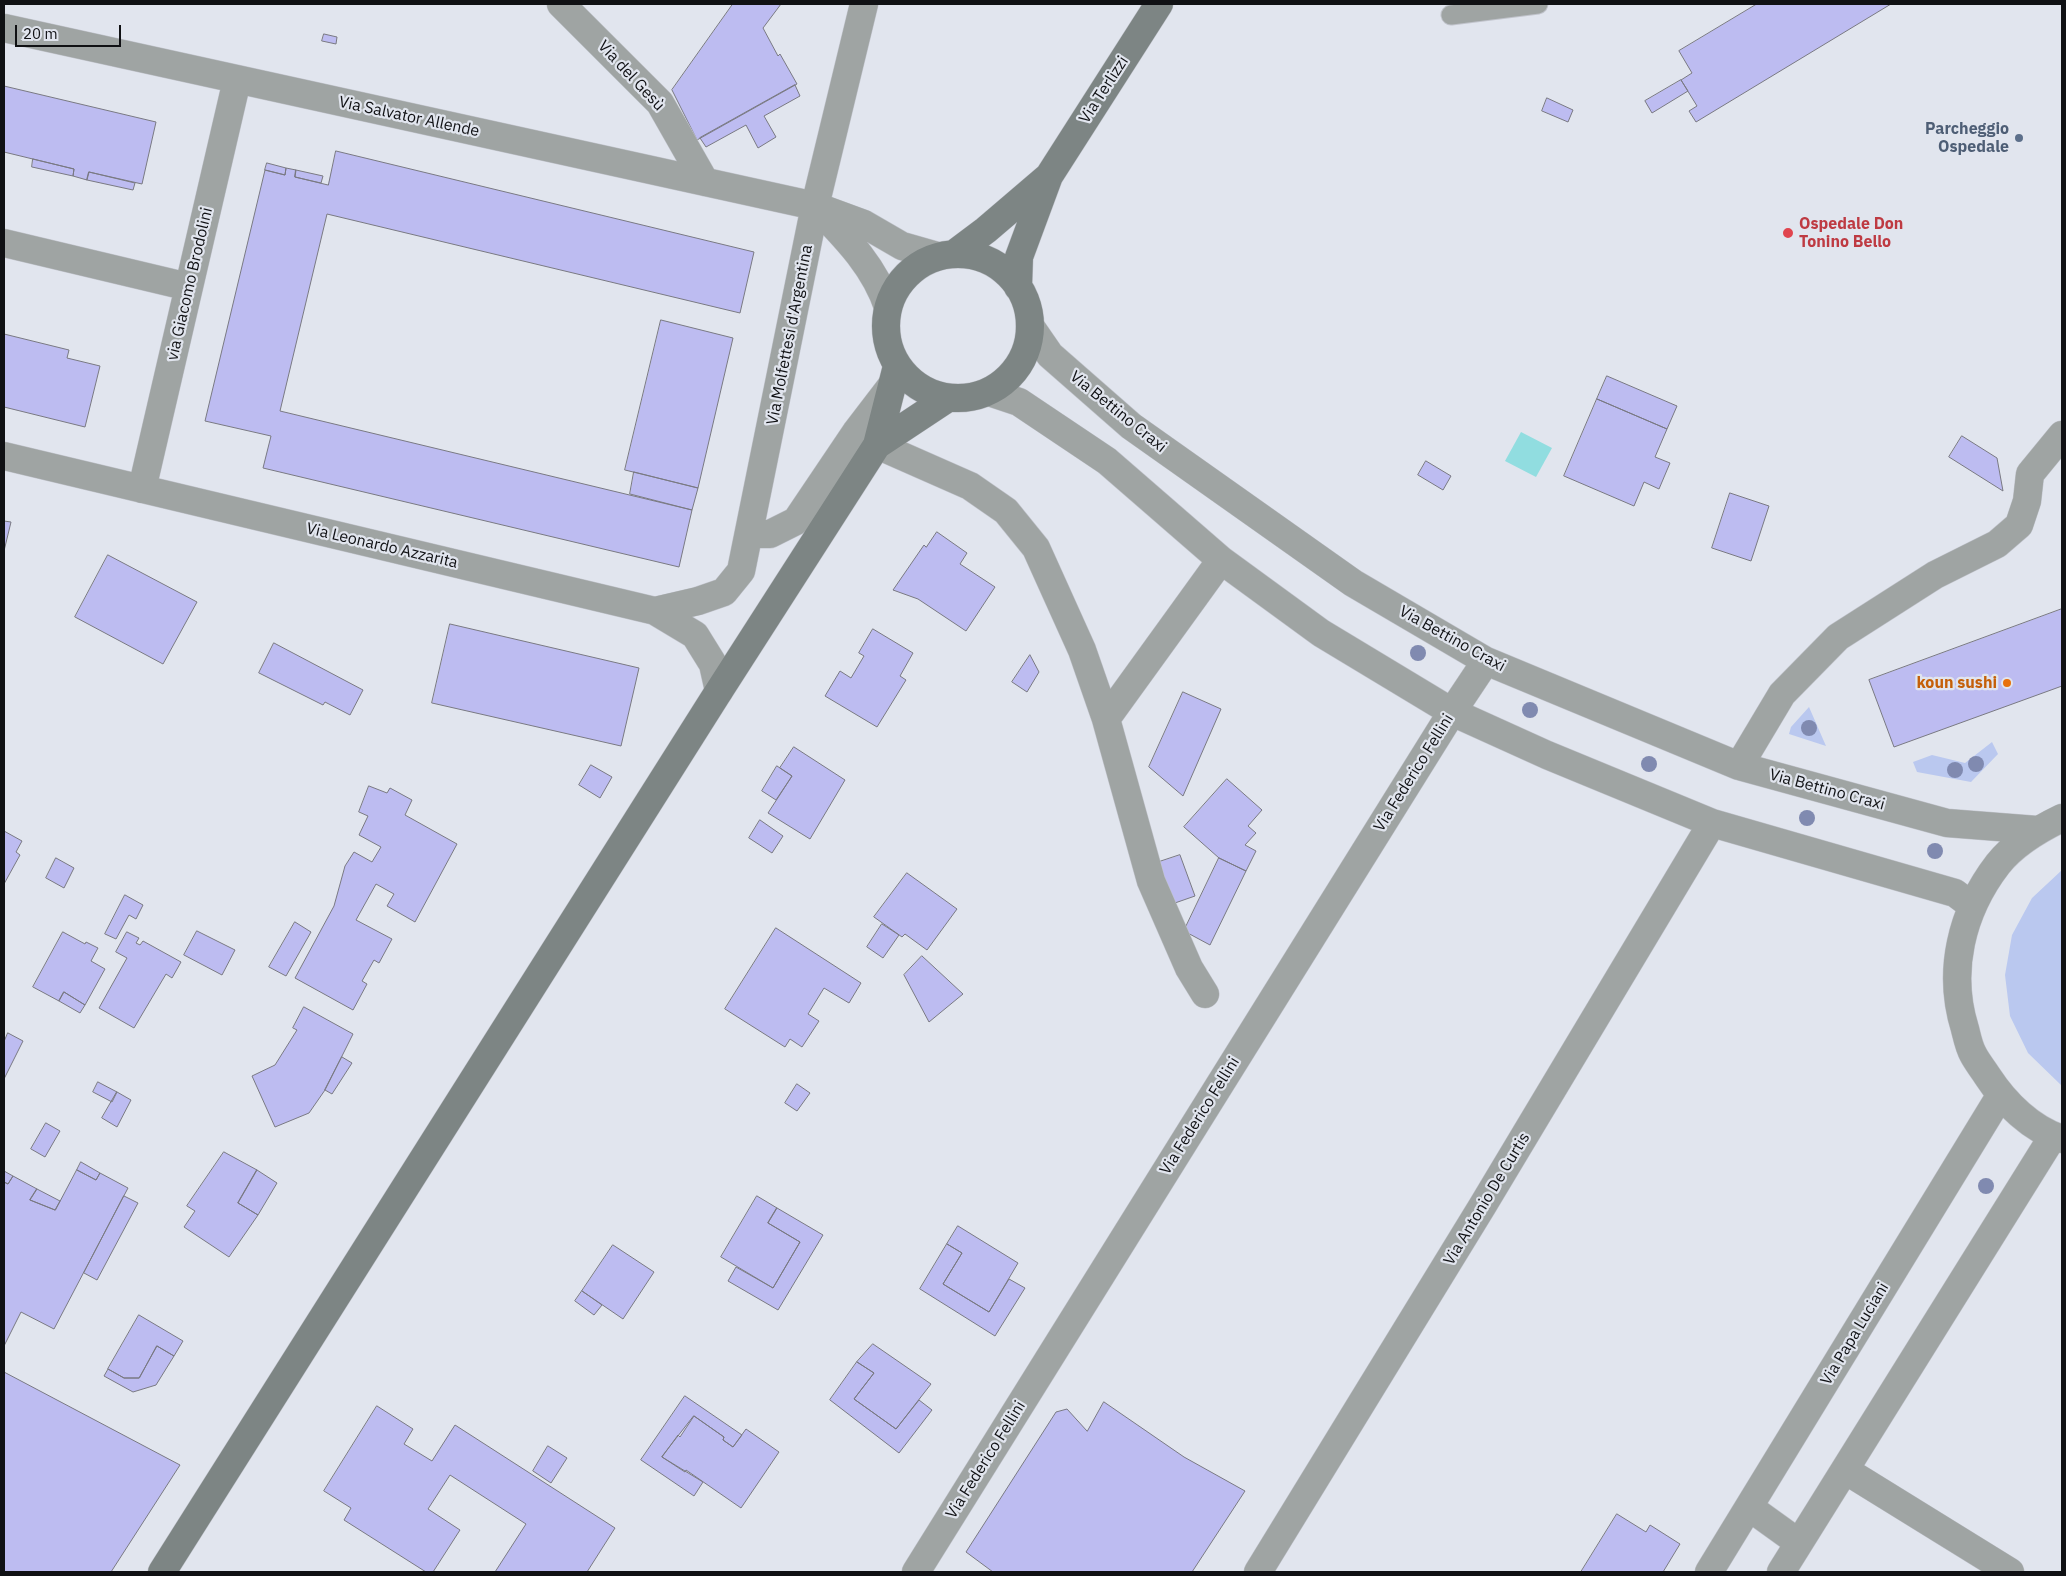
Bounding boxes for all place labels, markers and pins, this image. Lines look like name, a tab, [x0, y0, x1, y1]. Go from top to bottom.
place label: Parcheggio Ospedale	[1925, 119, 2009, 157]
marker: Parcheggio Ospedale	[2013, 132, 2025, 144]
place label: Ospedale Don Tonino Bello	[1799, 214, 1903, 252]
marker: Ospedale Don Tonino Bello	[1781, 226, 1795, 240]
place label: koun sushi	[1917, 673, 1997, 693]
marker: koun sushi	[2001, 677, 2013, 689]

